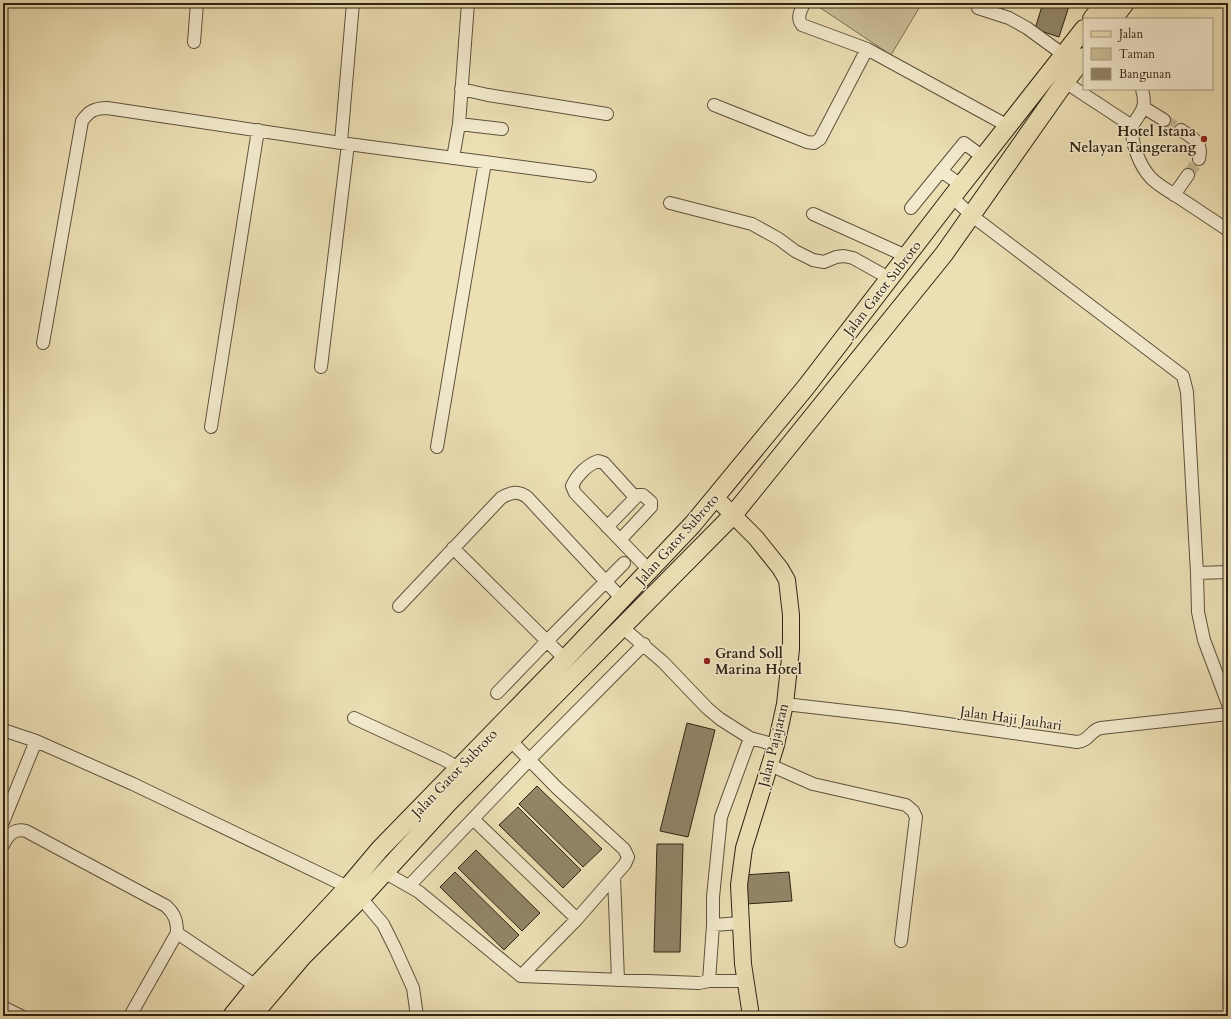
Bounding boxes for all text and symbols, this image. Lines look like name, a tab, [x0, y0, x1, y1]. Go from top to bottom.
legend	[1083, 18, 1213, 90]
text: Jalan	[1117, 26, 1143, 42]
text: Taman	[1119, 46, 1155, 62]
text: Bangunan	[1119, 66, 1171, 82]
place label: Hotel Istana Nelayan Tangerang	[1069, 122, 1197, 157]
marker: Hotel Istana Nelayan Tangerang	[1199, 134, 1209, 144]
street label: Jalan Gatot Subroto	[838, 236, 926, 342]
street label: Jalan Gatot Subroto	[630, 489, 724, 590]
place label: Grand Soll Marina Hotel	[715, 644, 802, 679]
marker: Grand Soll Marina Hotel	[702, 656, 712, 666]
street label: Jalan Pajajaran	[753, 701, 793, 791]
street label: Jalan Haji Jauhari	[957, 702, 1063, 735]
street label: Jalan Gatot Subroto	[406, 725, 502, 823]

